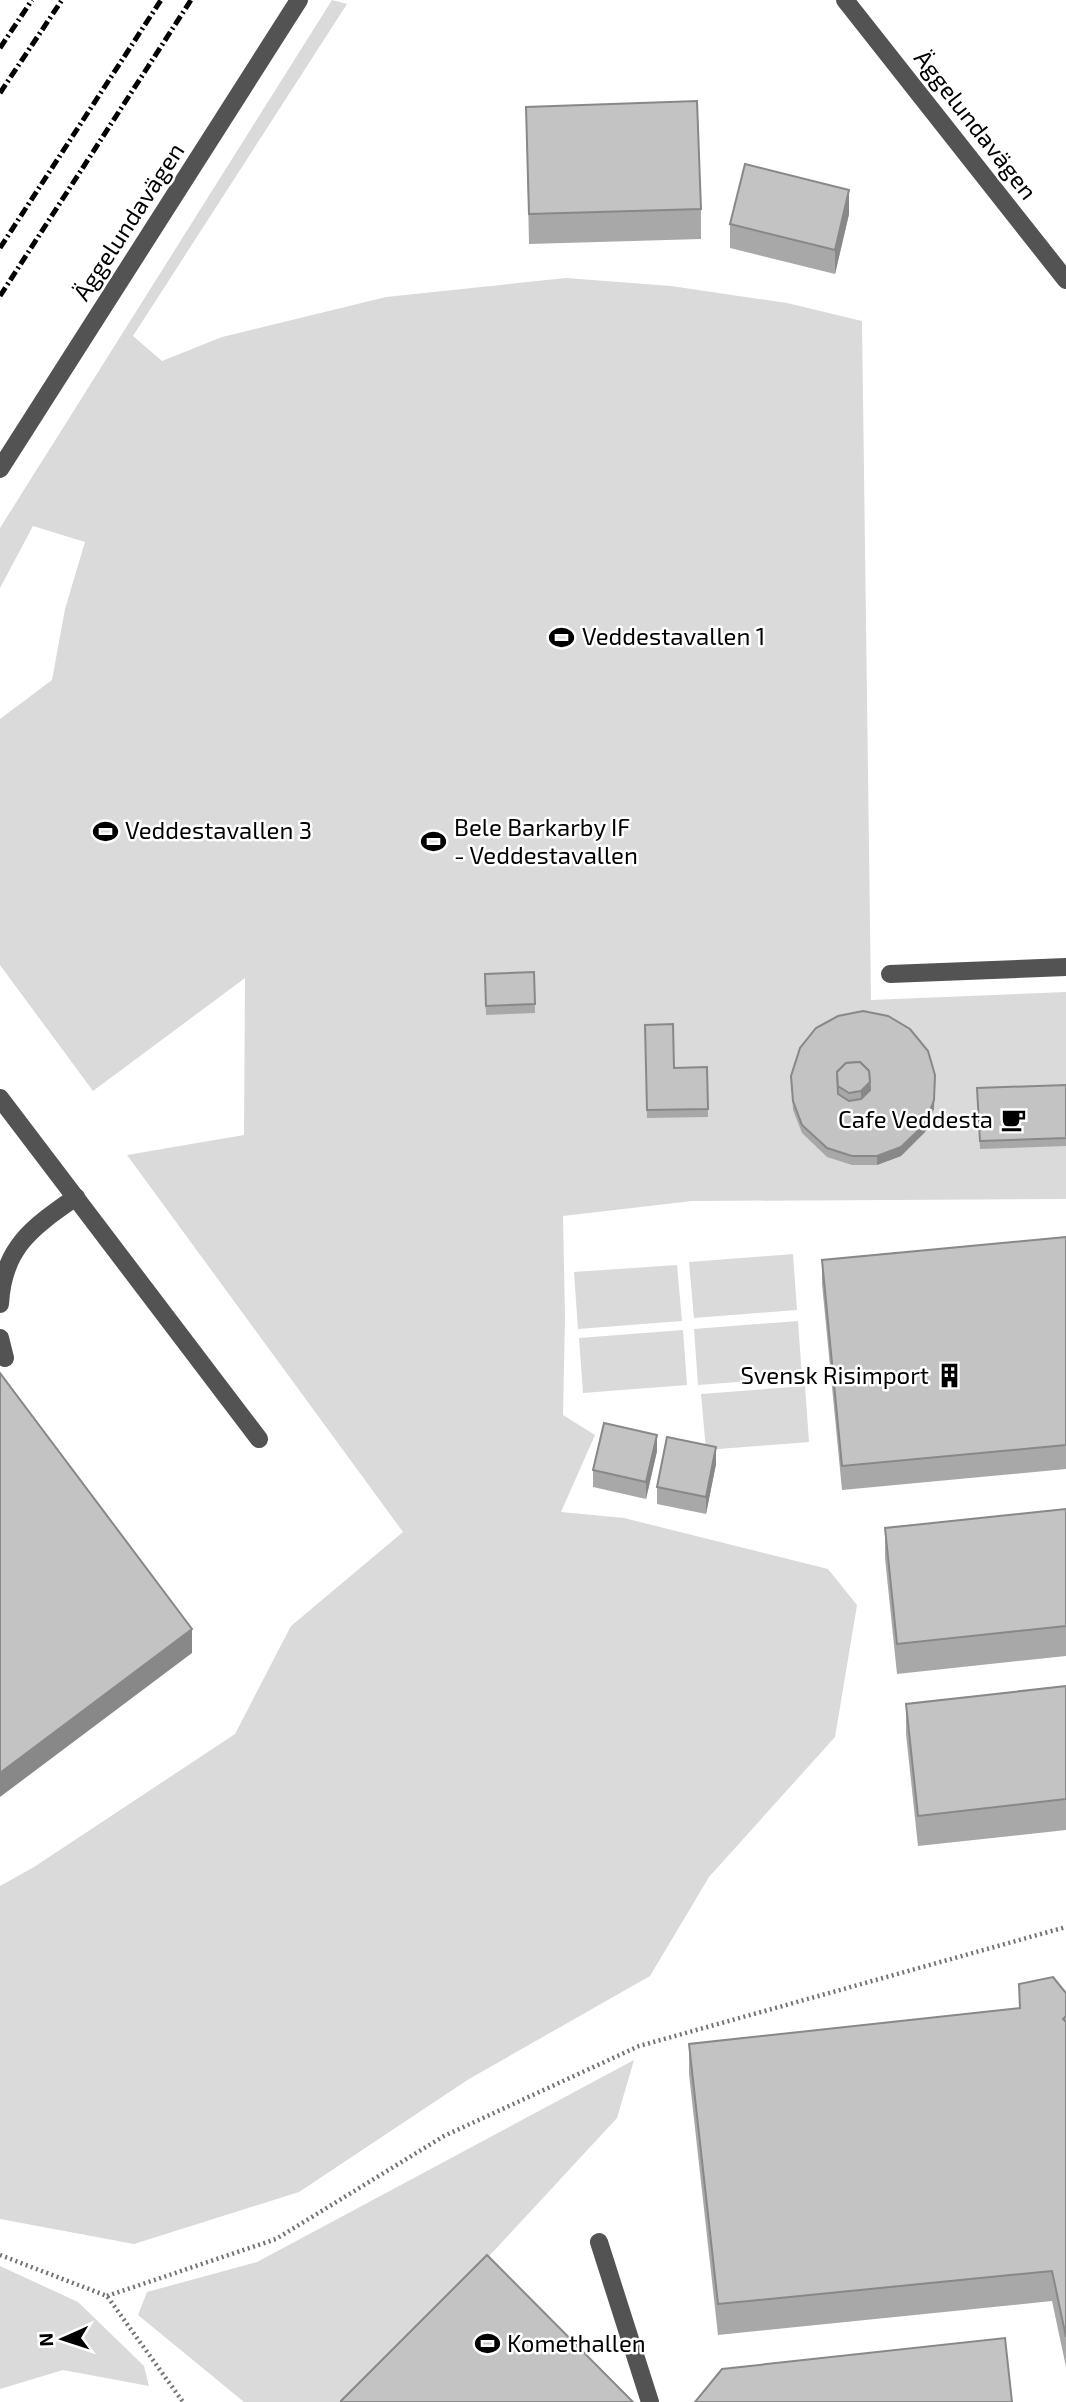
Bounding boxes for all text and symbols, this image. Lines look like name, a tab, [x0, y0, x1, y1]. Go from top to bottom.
street label: Äggelundavägen	[909, 43, 1044, 205]
street label: Äggelundavägen	[66, 137, 189, 305]
place label: Veddestavallen 1	[582, 621, 765, 650]
sports icon: Veddestavallen 1	[548, 623, 576, 651]
place label: Bele Barkarby IF - Veddestavallen	[454, 812, 638, 869]
place label: Veddestavallen 3	[125, 815, 312, 844]
sports icon: Veddestavallen 3	[91, 817, 119, 845]
sports icon: Bele Barkarby IF - Veddestavallen	[420, 828, 448, 856]
place label: Cafe Veddesta	[838, 1104, 993, 1133]
cafe icon: Cafe Veddesta	[999, 1106, 1027, 1134]
place label: Svensk Risimport	[741, 1360, 929, 1389]
building icon: Svensk Risimport	[935, 1362, 963, 1390]
north arrow	[28, 2304, 98, 2374]
place label: Komethallen	[507, 2328, 646, 2357]
sports icon: Komethallen	[473, 2330, 501, 2358]
text: N	[34, 2332, 57, 2347]

